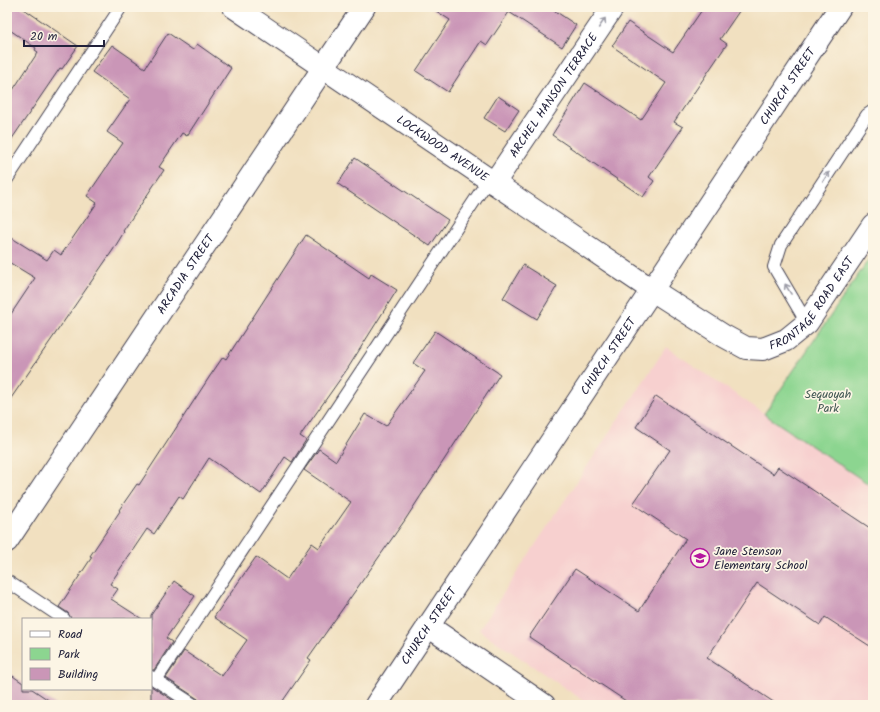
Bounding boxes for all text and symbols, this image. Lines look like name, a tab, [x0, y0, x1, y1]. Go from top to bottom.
one-way arrow	[598, 18, 606, 29]
scale bar	[24, 22, 104, 48]
text: 20 m	[30, 27, 58, 46]
street label: ARCHEL HANSON TERRACE	[504, 28, 603, 161]
street label: CHURCH STREET	[755, 42, 821, 129]
street label: LOCKWOOD AVENUE	[393, 110, 493, 187]
one-way arrow	[822, 172, 830, 183]
street label: ARCADIA STREET	[152, 229, 220, 318]
street label: FRONTAGE ROAD EAST	[766, 251, 860, 355]
one-way arrow	[783, 283, 791, 295]
street label: CHURCH STREET	[575, 312, 642, 399]
park label: Sequoyah Park	[805, 385, 851, 418]
place label: Jane Stenson Elementary School	[714, 542, 807, 575]
school or university icon: Jane Stenson Elementary School	[689, 547, 711, 569]
street label: CHURCH STREET	[396, 582, 462, 669]
legend	[22, 618, 152, 690]
text: Road	[58, 625, 83, 644]
text: Park	[58, 645, 80, 664]
text: Building	[58, 665, 98, 684]

